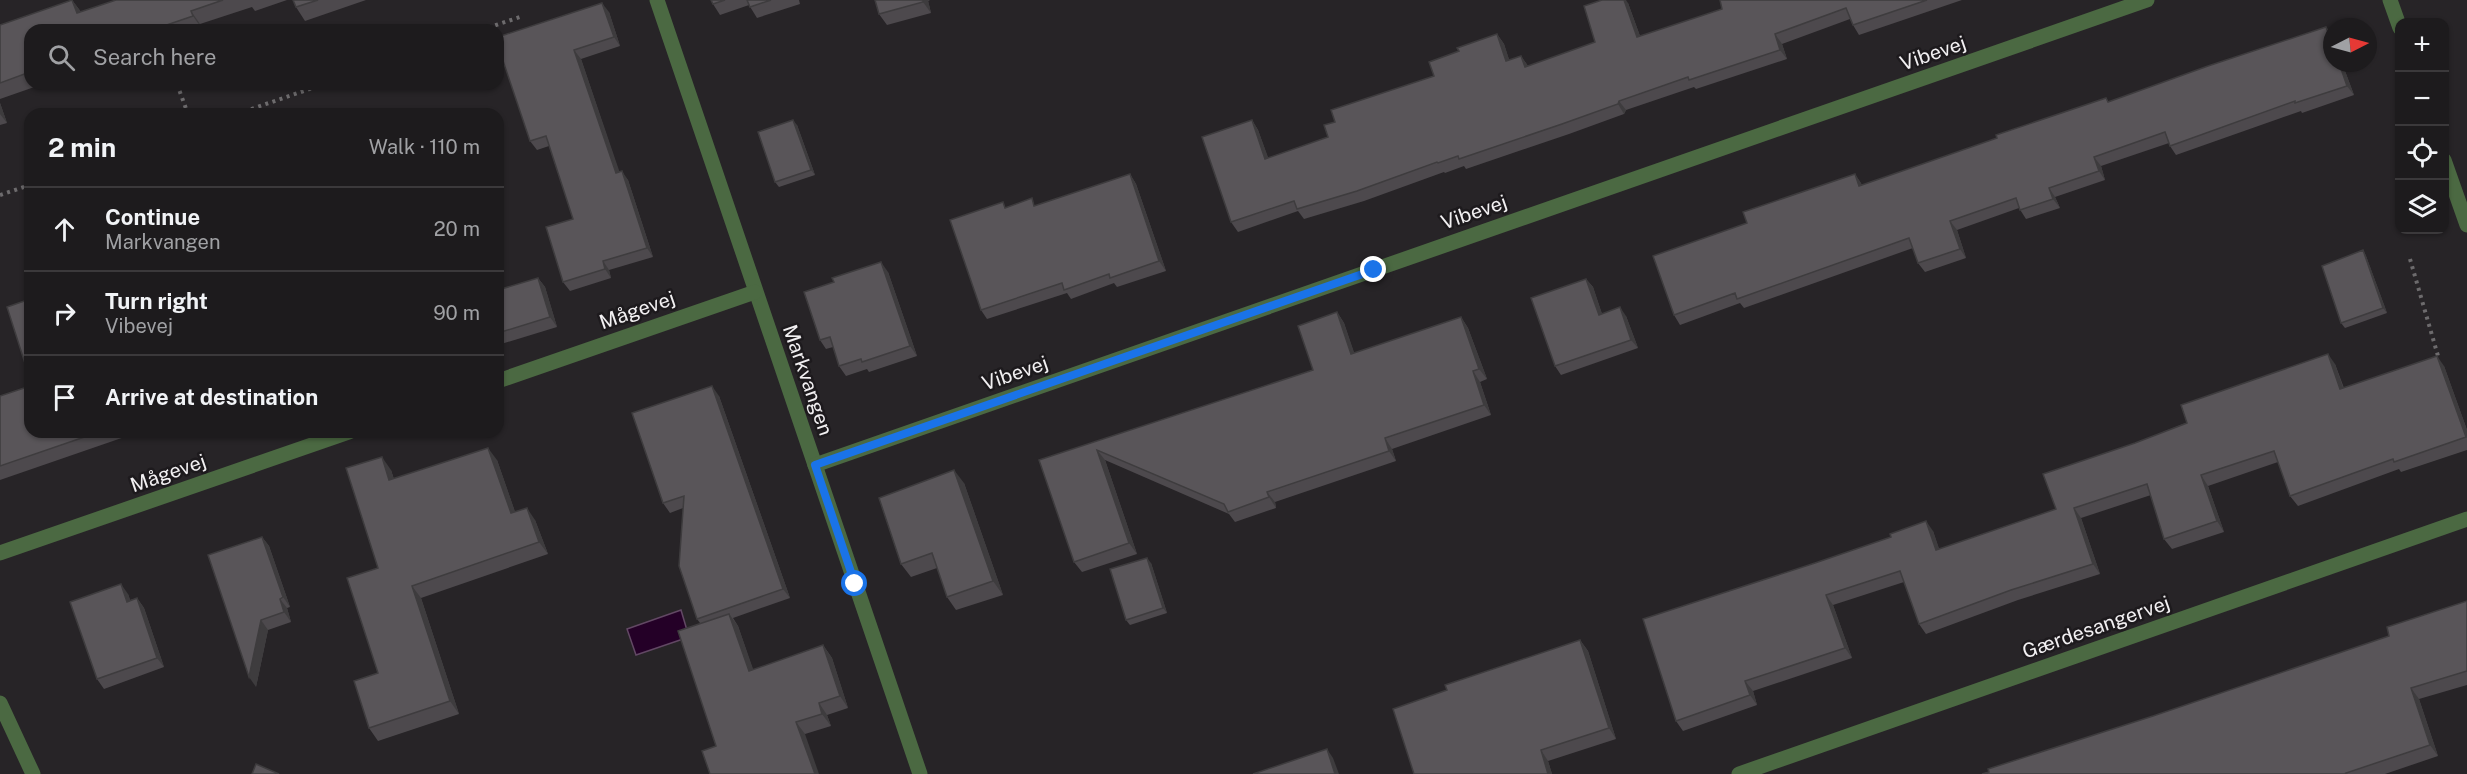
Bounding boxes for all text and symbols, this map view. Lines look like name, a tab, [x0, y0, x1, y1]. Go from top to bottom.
north arrow	[2323, 18, 2377, 72]
map controls	[2395, 18, 2449, 234]
button: +	[2395, 18, 2449, 72]
search box	[24, 24, 504, 90]
street label: Vibevej	[1897, 31, 1969, 75]
icon: search	[45, 41, 78, 74]
text: Search here	[93, 44, 217, 70]
button: −	[2395, 72, 2449, 126]
button: locate	[2395, 126, 2449, 180]
text: 2 min	[48, 132, 116, 163]
text: Walk · 110 m	[369, 135, 480, 159]
button: layers	[2395, 180, 2449, 234]
street label: Vibevej	[1438, 190, 1510, 234]
text: Continue	[105, 204, 200, 230]
icon: ahead	[48, 213, 81, 246]
text: 20 m	[434, 217, 480, 241]
text: Markvangen	[105, 230, 220, 254]
route end	[1360, 256, 1386, 282]
street label: Mågevej	[596, 286, 678, 334]
text: Turn right	[105, 288, 208, 314]
icon: right	[48, 297, 81, 330]
text: 90 m	[433, 301, 480, 325]
text: Vibevej	[105, 314, 173, 338]
street label: Markvangen	[778, 322, 838, 438]
street label: Vibevej	[979, 351, 1051, 395]
icon: arrive	[48, 381, 81, 414]
text: Arrive at destination	[105, 384, 318, 410]
street label: Mågevej	[127, 449, 209, 497]
route start	[841, 570, 867, 596]
street label: Gærdesangervej	[2019, 590, 2173, 664]

